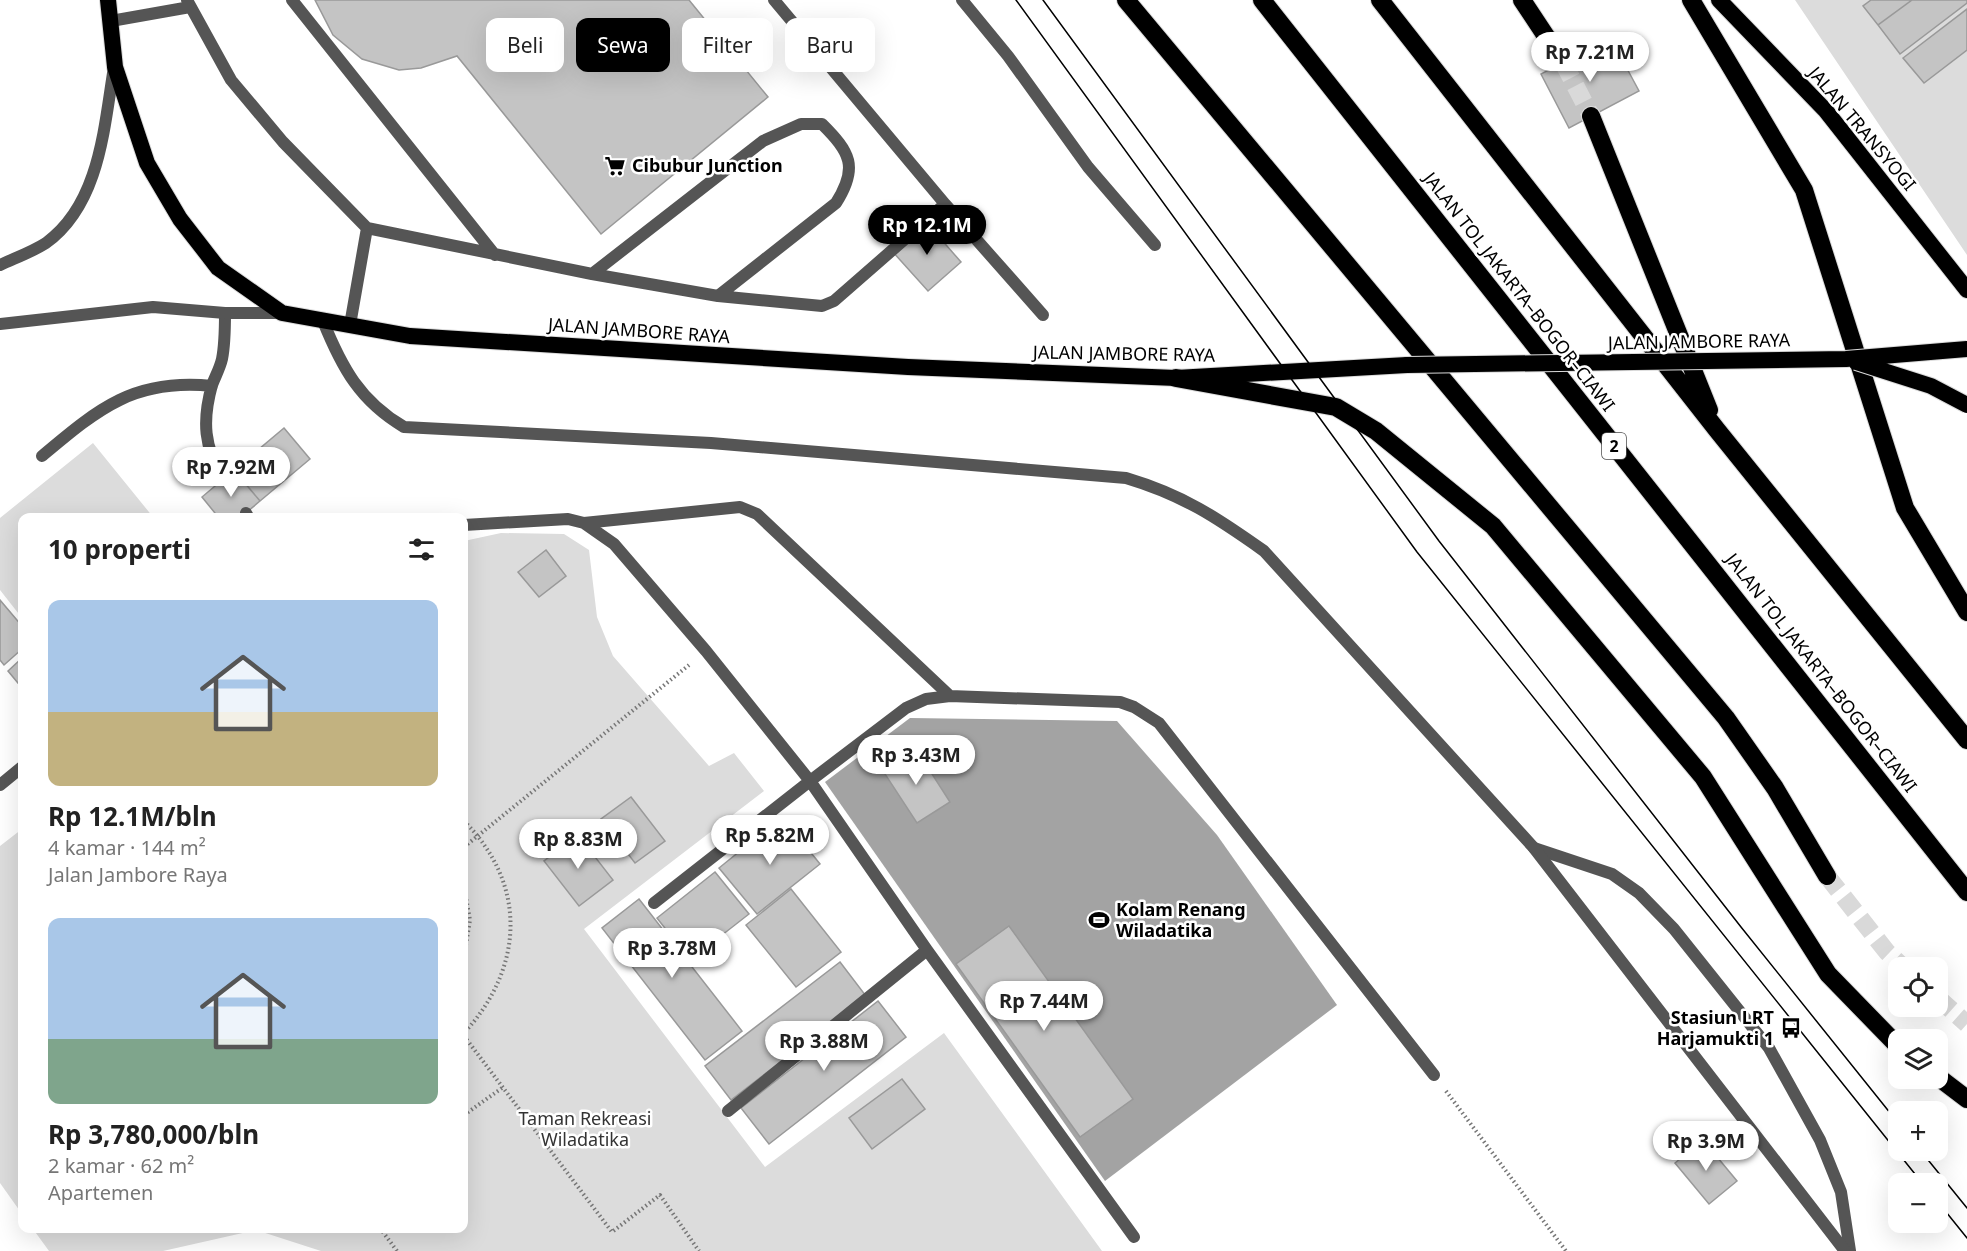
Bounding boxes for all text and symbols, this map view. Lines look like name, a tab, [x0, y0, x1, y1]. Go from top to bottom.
chip: Beli	[486, 18, 564, 72]
chip: Sewa	[576, 18, 670, 72]
chip: Filter	[682, 18, 773, 72]
chip: Baru	[785, 18, 875, 72]
pin: Rp 7.21M	[1528, 32, 1652, 83]
text: Rp 7.21M	[1545, 38, 1635, 65]
street label: JALAN TRANSYOGI	[1802, 60, 1922, 195]
place label: Cibubur Junction	[632, 153, 783, 177]
supermarket icon: Cibubur Junction	[603, 154, 627, 178]
street label: JALAN TOL JAKARTA–BOGOR–CIAWI	[1418, 165, 1621, 416]
pin: Rp 12.1M	[865, 205, 989, 256]
text: Rp 12.1M	[882, 211, 972, 238]
street label: JALAN JAMBORE RAYA	[545, 312, 731, 348]
street label: JALAN JAMBORE RAYA	[1606, 327, 1791, 355]
street label: JALAN JAMBORE RAYA	[1031, 339, 1216, 367]
road number: 2	[1602, 433, 1626, 459]
pin: Rp 7.92M	[169, 447, 293, 498]
text: Rp 7.92M	[186, 453, 276, 480]
text: 10 properti	[48, 531, 191, 567]
icon: filters	[405, 533, 438, 566]
street label: JALAN TOL JAKARTA–BOGOR–CIAWI	[1720, 546, 1923, 797]
icon: home	[189, 639, 297, 747]
pin: Rp 3.43M	[854, 735, 978, 786]
text: Rp 3.43M	[871, 741, 961, 768]
text: Rp 12.1M/bln	[48, 798, 217, 834]
pin: Rp 5.82M	[708, 815, 832, 866]
pin: Rp 8.83M	[516, 819, 640, 870]
text: Rp 5.82M	[725, 821, 815, 848]
text: Rp 8.83M	[533, 825, 623, 852]
text: 4 kamar · 144 m²	[48, 834, 206, 861]
text: Jalan Jambore Raya	[48, 861, 228, 888]
place label: Kolam Renang Wiladatika	[1116, 897, 1246, 942]
sports icon: Kolam Renang Wiladatika	[1087, 908, 1111, 932]
pin: Rp 3.78M	[610, 928, 734, 979]
text: Rp 3.78M	[627, 934, 717, 961]
icon: home	[189, 957, 297, 1065]
map controls	[1888, 957, 1948, 1233]
button: locate	[1888, 957, 1948, 1017]
pin: Rp 7.44M	[982, 981, 1106, 1032]
text: Rp 7.44M	[999, 987, 1089, 1014]
place label: Stasiun LRT Harjamukti 1	[1657, 1005, 1775, 1050]
bus stop icon: Stasiun LRT Harjamukti 1	[1779, 1016, 1803, 1040]
pin: Rp 3.88M	[762, 1021, 886, 1072]
text: Rp 3.88M	[779, 1027, 869, 1054]
button: layers	[1888, 1029, 1948, 1089]
button: +	[1888, 1101, 1948, 1161]
park label: Taman Rekreasi Wiladatika	[519, 1106, 651, 1151]
text: Rp 3,780,000/bln	[48, 1116, 259, 1152]
pin: Rp 3.9M	[1651, 1121, 1761, 1172]
text: Rp 3.9M	[1667, 1127, 1745, 1154]
text: 2 kamar · 62 m²	[48, 1152, 194, 1179]
button: −	[1888, 1173, 1948, 1233]
text: Apartemen	[48, 1179, 153, 1206]

